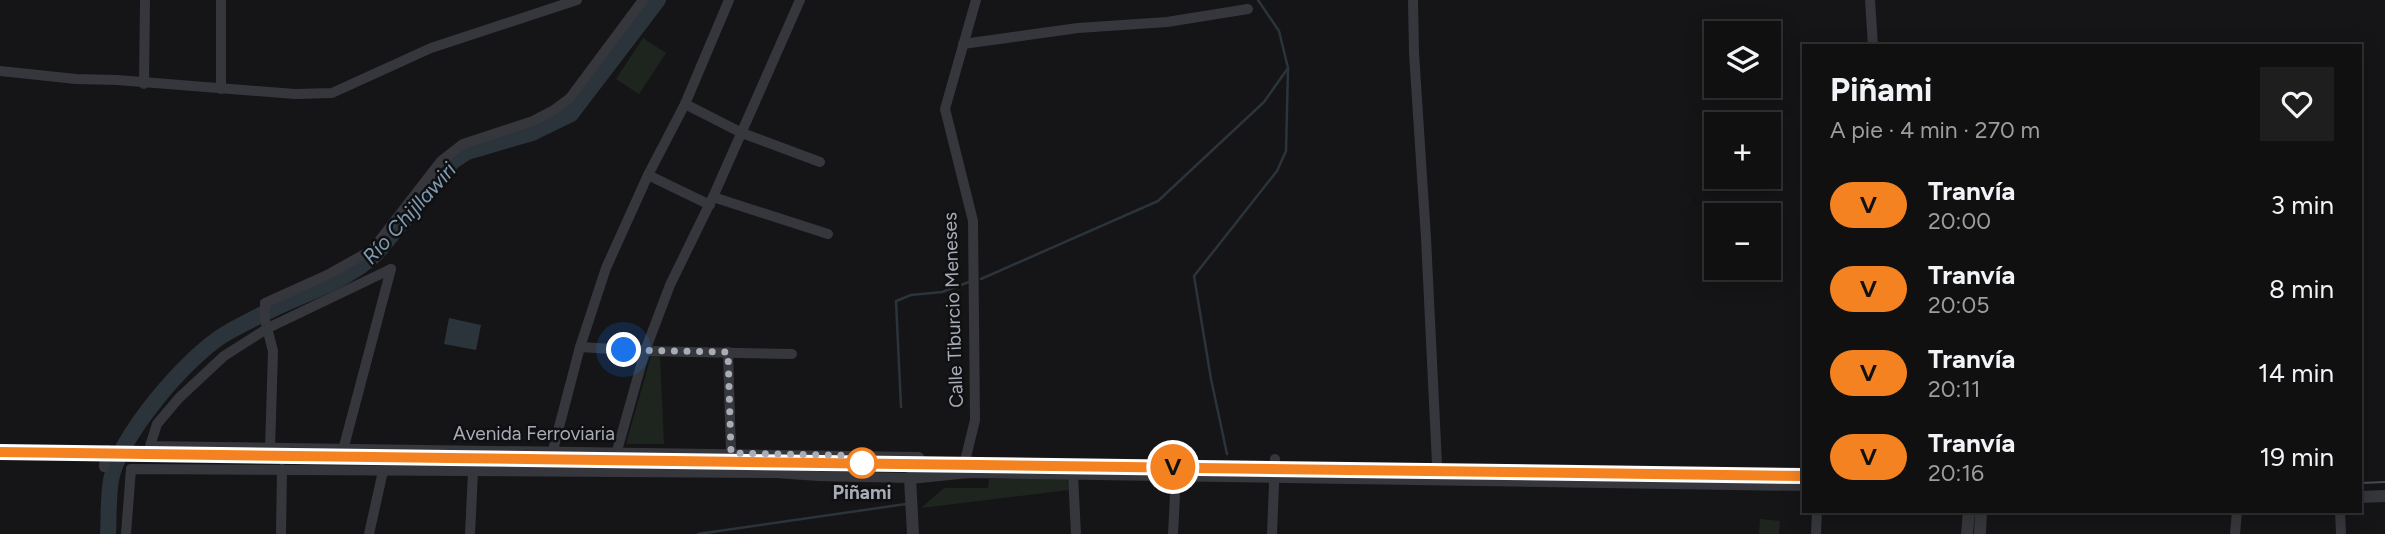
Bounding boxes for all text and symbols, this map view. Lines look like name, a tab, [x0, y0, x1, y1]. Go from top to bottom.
map controls	[1704, 21, 1781, 280]
button: layers	[1704, 21, 1781, 98]
button: heart	[2260, 67, 2334, 141]
text: Piñami	[1830, 70, 1932, 109]
button: +	[1704, 112, 1781, 189]
text: A pie · 4 min · 270 m	[1830, 116, 2040, 144]
water label: Río Chijllawiri	[357, 157, 461, 269]
text: Tranvía	[1928, 175, 2015, 207]
text: 3 min	[2271, 189, 2334, 221]
text: V	[1860, 190, 1877, 219]
button: −	[1704, 203, 1781, 280]
text: 20:00	[1928, 207, 1991, 235]
street label: Calle Tiburcio Meneses	[938, 212, 968, 408]
text: Tranvía	[1928, 259, 2015, 291]
text: 8 min	[2269, 273, 2334, 305]
text: V	[1860, 274, 1877, 303]
text: 20:05	[1928, 291, 1989, 319]
your location	[606, 332, 641, 367]
text: Tranvía	[1928, 343, 2015, 375]
text: 14 min	[2258, 357, 2334, 389]
text: V	[1860, 358, 1877, 387]
text: 20:11	[1928, 375, 1980, 403]
street label: Avenida Ferroviaria	[453, 422, 615, 445]
text: Tranvía	[1928, 427, 2015, 459]
text: 19 min	[2259, 441, 2334, 473]
text: V	[1860, 442, 1877, 471]
line badge: V	[1150, 444, 1196, 490]
marker: Piñami	[847, 448, 877, 478]
text: V	[1164, 452, 1182, 481]
text: 20:16	[1928, 459, 1984, 487]
place label: Piñami	[833, 481, 891, 504]

